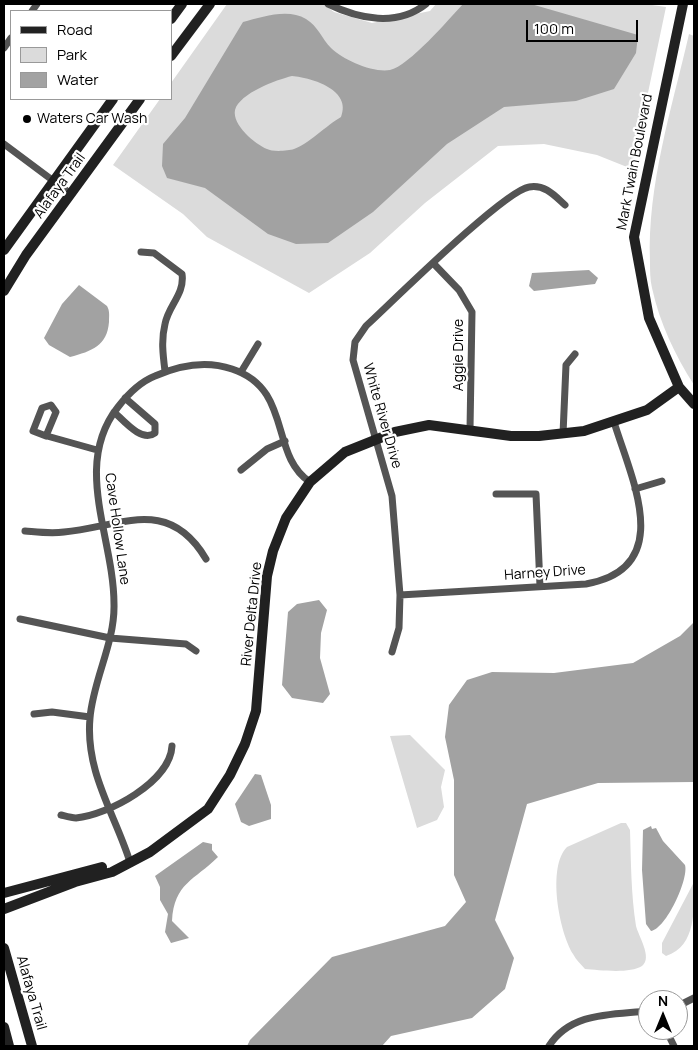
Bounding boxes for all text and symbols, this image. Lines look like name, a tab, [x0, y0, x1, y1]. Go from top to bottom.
legend	[10, 10, 172, 100]
scale bar	[528, 10, 640, 42]
text: 100 m	[534, 18, 574, 39]
text: Road	[57, 19, 93, 40]
text: Park	[57, 44, 87, 65]
text: Water	[57, 69, 99, 90]
street label: Mark Twain Boulevard	[614, 92, 656, 232]
place label: Waters Car Wash	[37, 111, 147, 127]
marker: Waters Car Wash	[21, 113, 33, 125]
street label: Alafaya Trail	[31, 150, 89, 222]
street label: Aggie Drive	[451, 319, 467, 391]
street label: White River Drive	[359, 361, 405, 471]
street label: Cave Hollow Lane	[101, 472, 133, 586]
street label: River Delta Drive	[238, 561, 266, 667]
street label: Harney Drive	[504, 562, 586, 584]
street label: Alafaya Trail	[12, 954, 50, 1032]
north arrow	[638, 990, 688, 1040]
text: N	[658, 991, 668, 1010]

